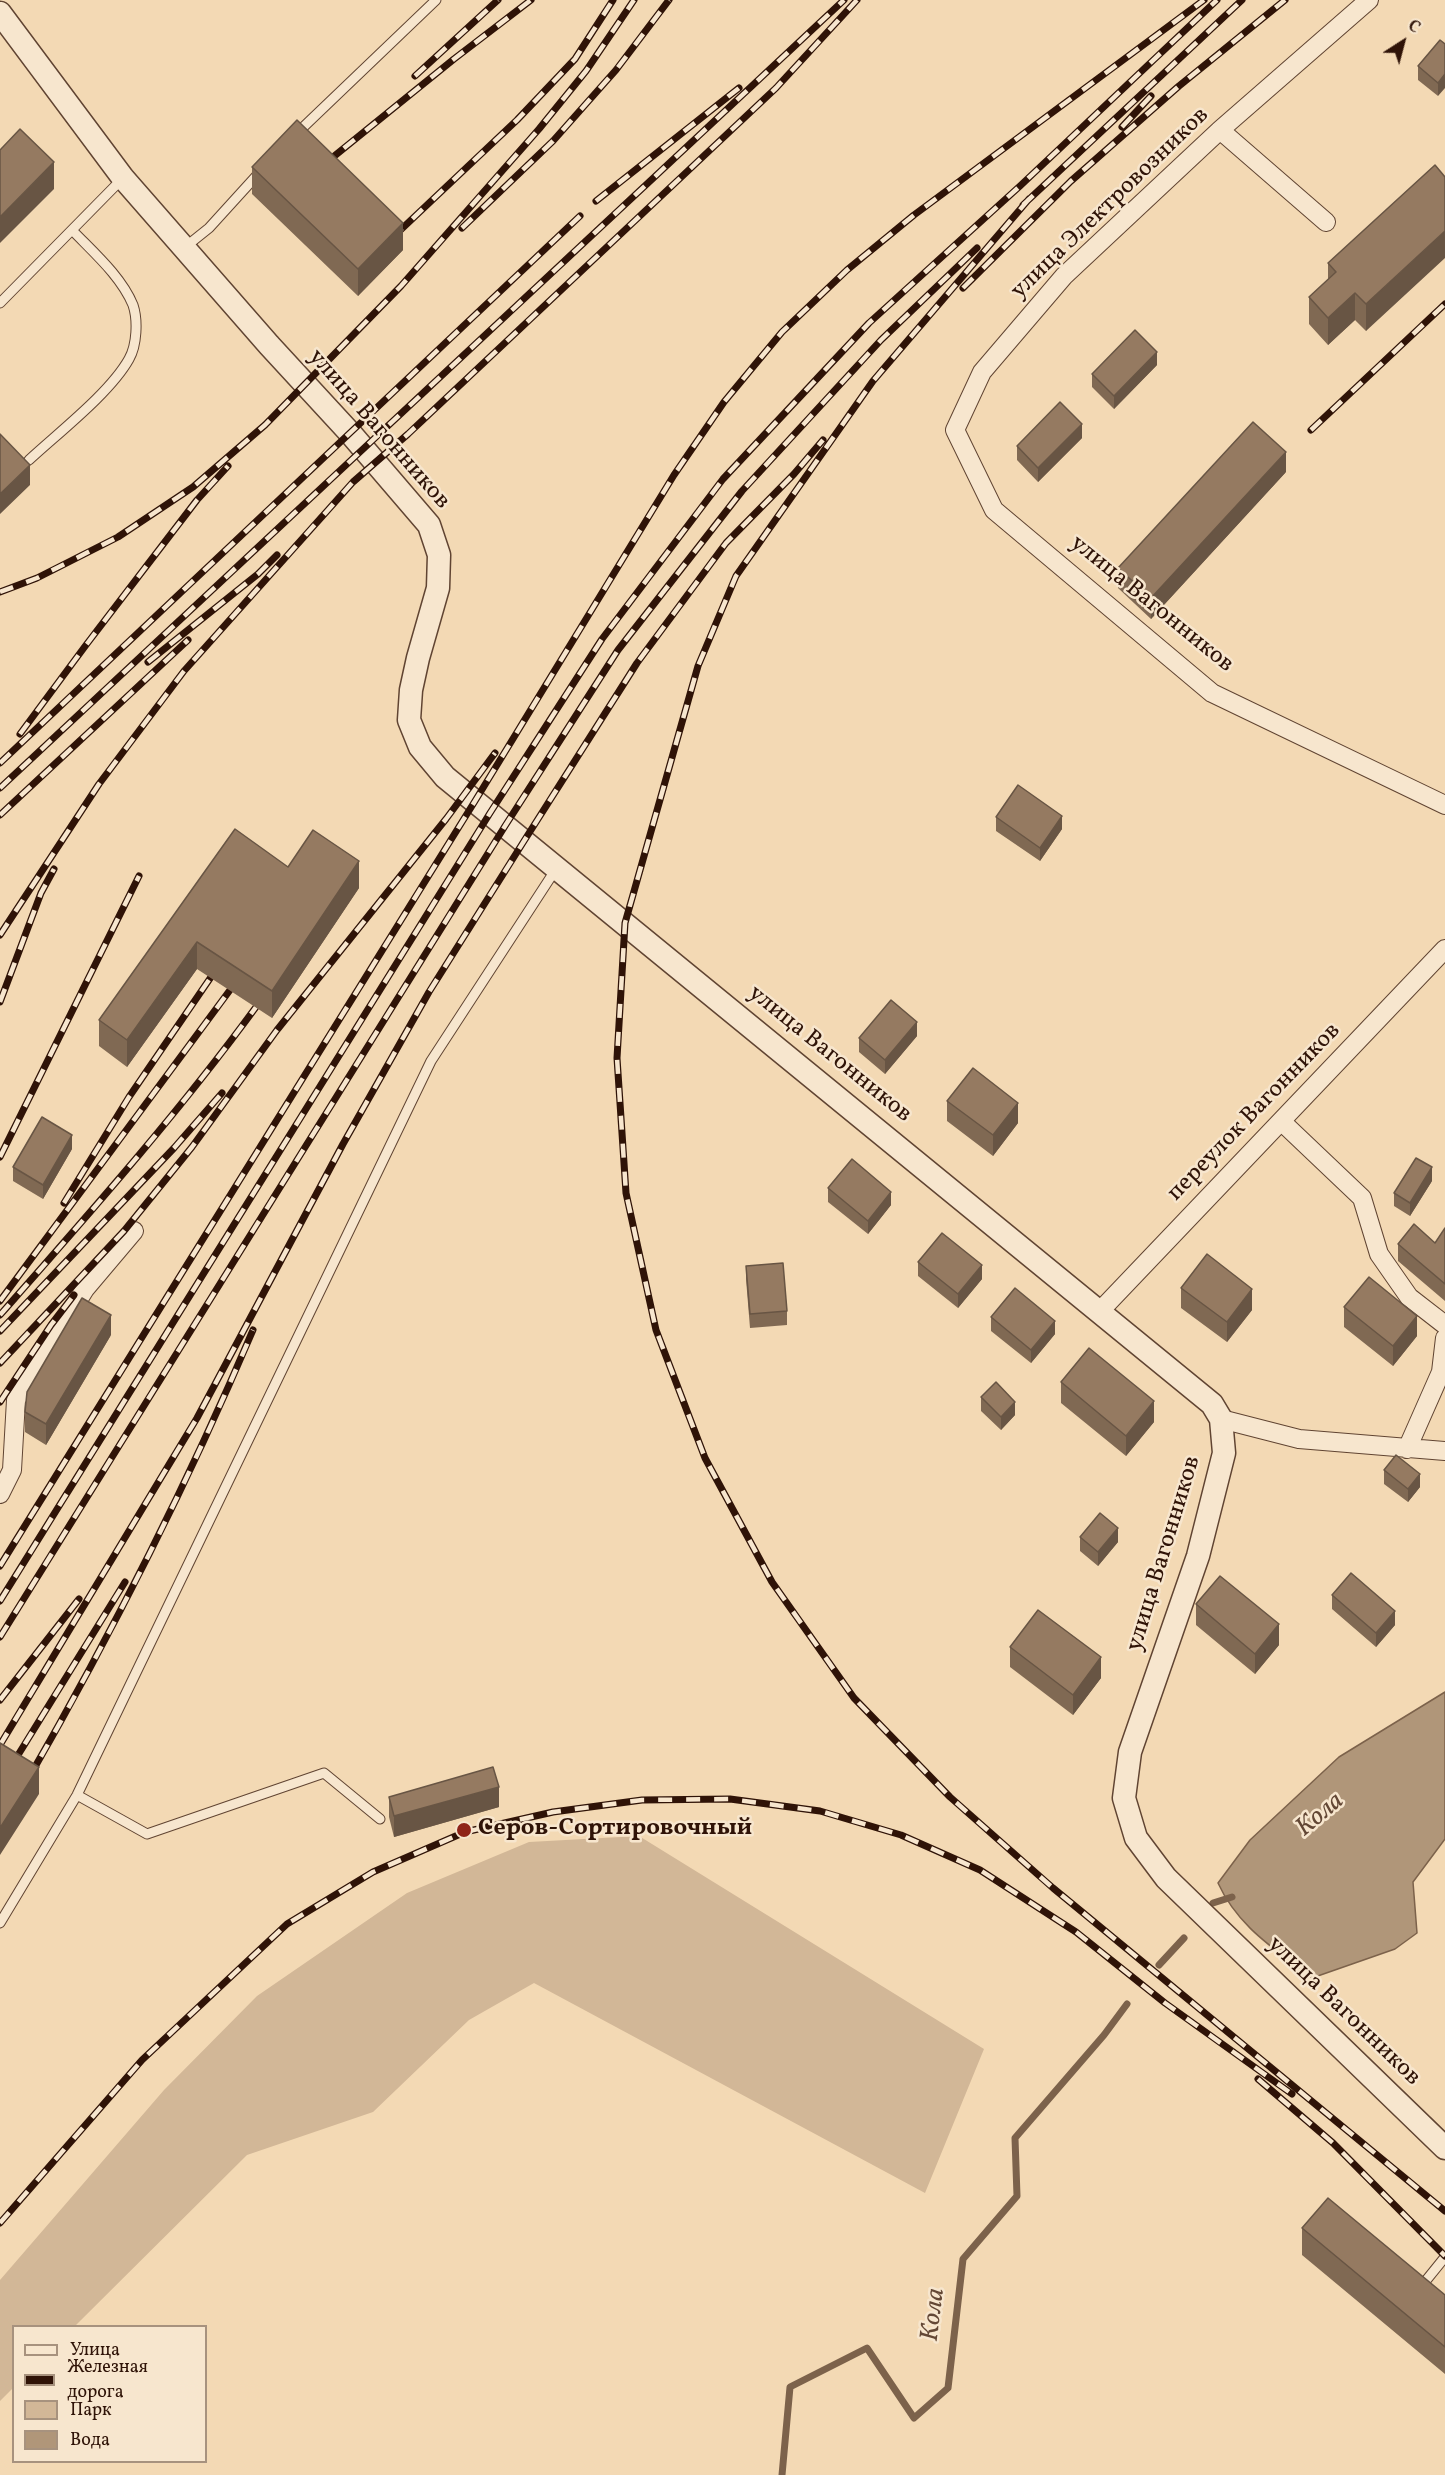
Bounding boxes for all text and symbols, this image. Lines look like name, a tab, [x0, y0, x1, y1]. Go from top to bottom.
north arrow	[1373, 12, 1433, 72]
text: С	[1403, 16, 1424, 39]
street label: улица Электровозников	[1006, 102, 1216, 306]
street label: улица Вагонников	[301, 344, 455, 516]
street label: улица Вагонников	[1063, 530, 1239, 680]
street label: улица Вагонников	[741, 980, 917, 1130]
street label: переулок Вагонников	[1162, 1018, 1348, 1208]
street label: улица Вагонников	[1122, 1453, 1208, 1655]
water label: Кола	[1291, 1787, 1351, 1845]
place label: Серов-Сортировочный	[478, 1816, 752, 1844]
marker: Серов-Сортировочный	[455, 1821, 473, 1839]
street label: улица Вагонников	[1260, 1931, 1426, 2093]
water label: Кола	[916, 2287, 954, 2343]
legend	[12, 2325, 207, 2463]
text: Улица	[70, 2338, 120, 2363]
text: Железная дорога	[67, 2355, 148, 2405]
text: Парк	[70, 2398, 112, 2423]
text: Вода	[70, 2428, 110, 2453]

